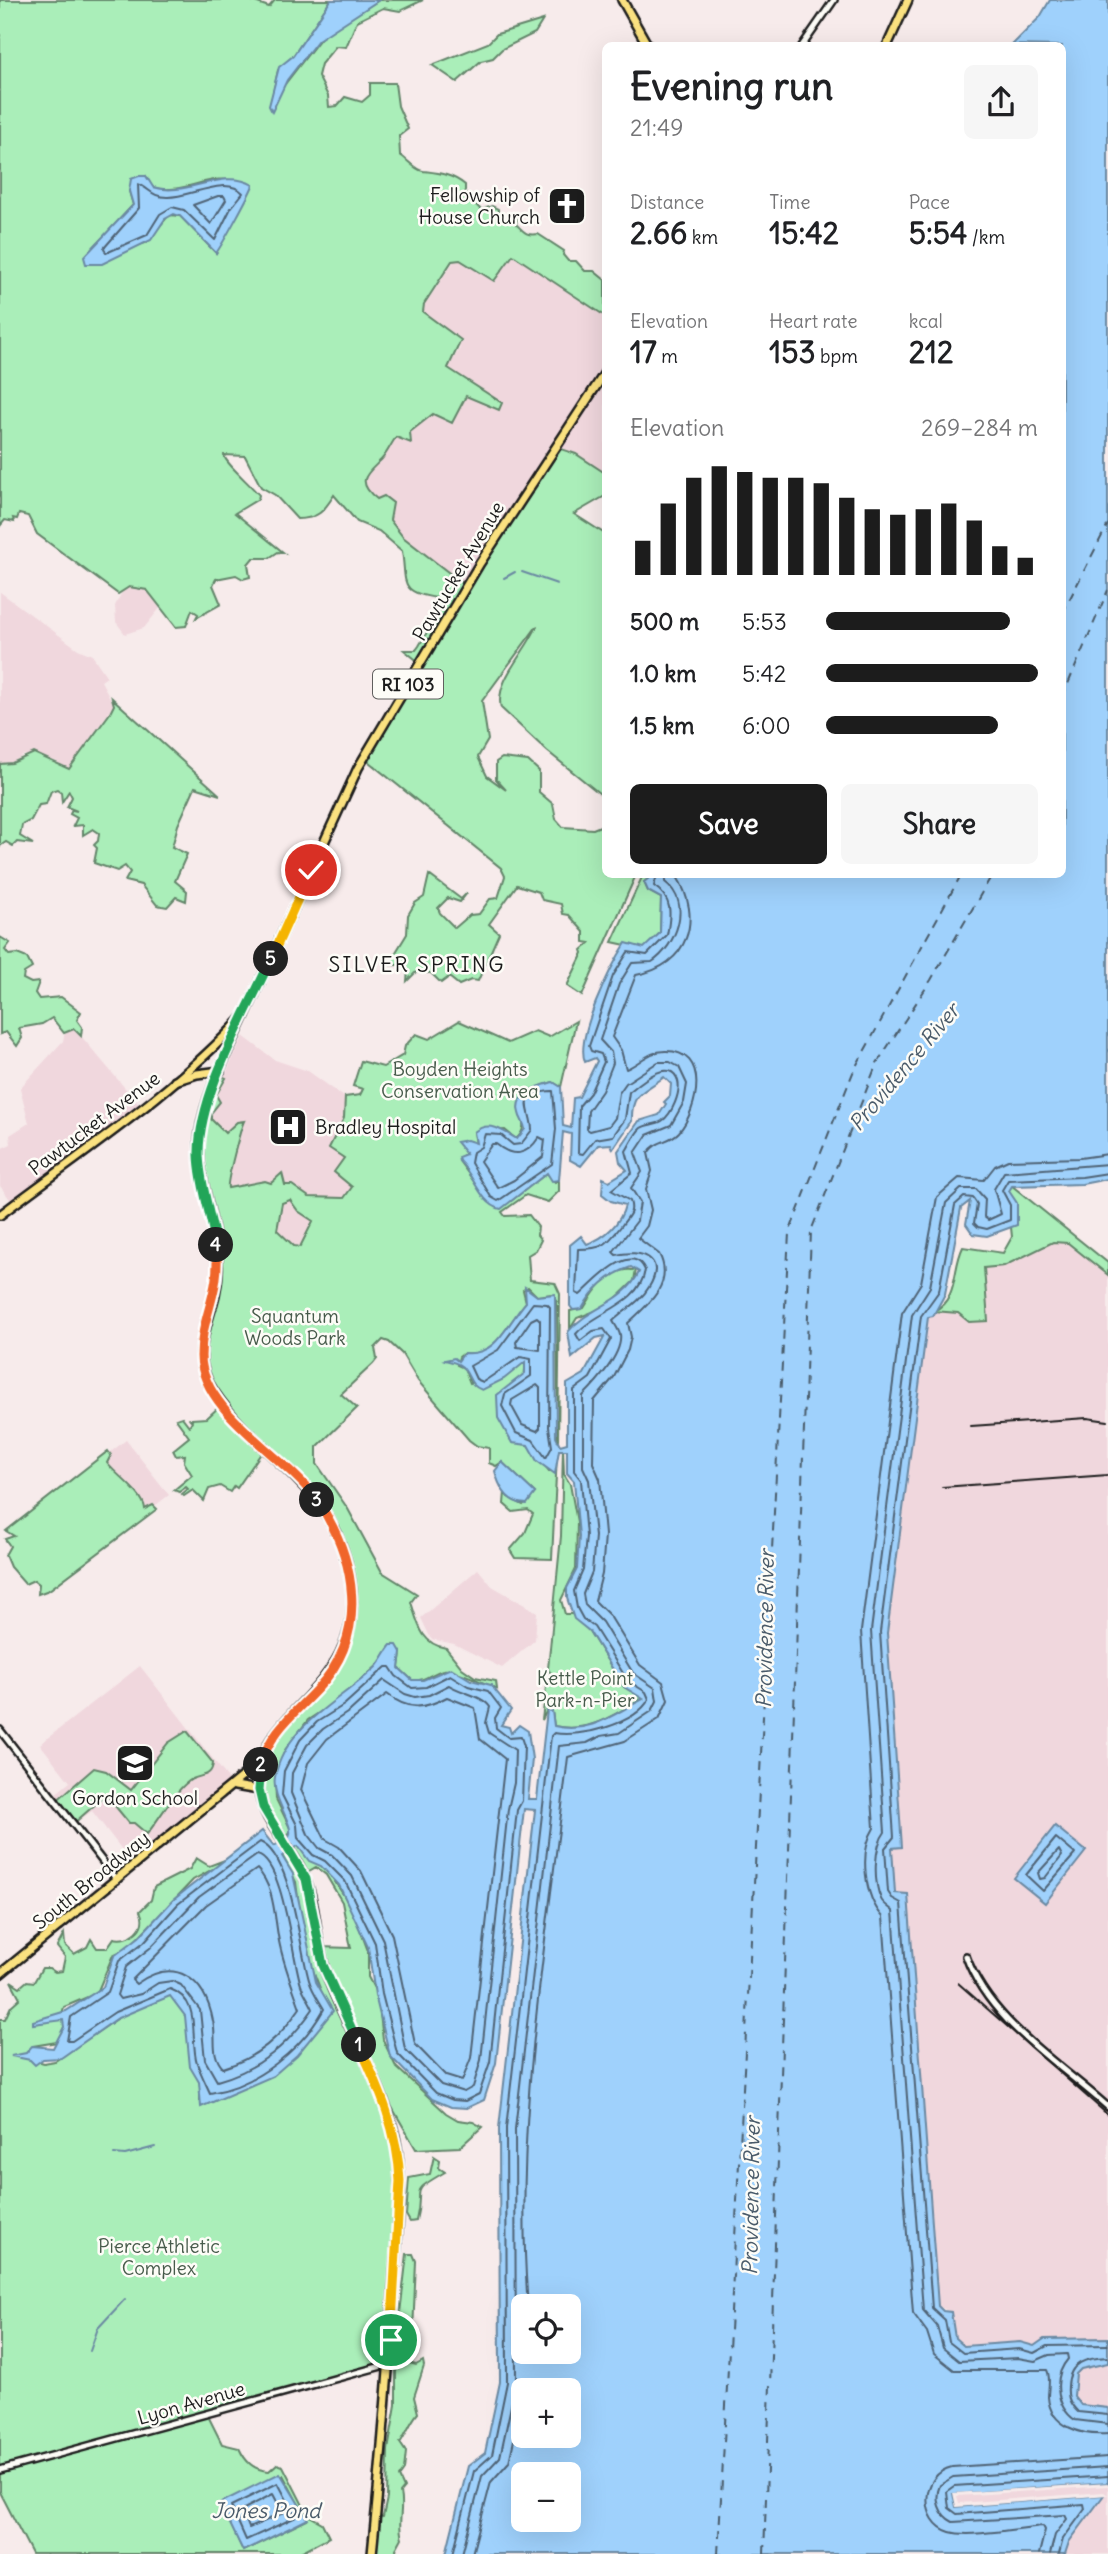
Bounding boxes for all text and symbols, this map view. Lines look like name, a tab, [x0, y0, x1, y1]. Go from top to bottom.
text: Evening run	[630, 63, 833, 110]
button: share	[964, 65, 1038, 139]
text: 21:49	[630, 113, 683, 142]
place label: Fellowship of House Church	[418, 183, 541, 229]
church icon: Fellowship of House Church	[546, 185, 588, 227]
text: Distance	[630, 190, 704, 214]
text: Time	[769, 190, 810, 214]
text: Pace	[909, 190, 950, 214]
text: 2.66	[630, 214, 687, 252]
text: 15:42	[769, 214, 839, 252]
text: 5:54	[909, 214, 967, 252]
text: km	[687, 225, 718, 249]
text: /km	[967, 225, 1005, 249]
text: Elevation	[630, 309, 708, 333]
text: Heart rate	[769, 309, 857, 333]
text: kcal	[909, 309, 943, 333]
text: 17	[630, 333, 657, 371]
text: 153	[769, 333, 816, 371]
text: 212	[909, 333, 953, 371]
text: m	[657, 344, 678, 368]
text: bpm	[816, 344, 858, 368]
text: Elevation	[630, 413, 724, 442]
text: 269–284 m	[921, 413, 1038, 442]
street label: Pawtucket Avenue	[407, 497, 509, 645]
text: 500 m	[630, 607, 699, 636]
text: 5:53	[742, 607, 787, 636]
text: 1.0 km	[630, 659, 696, 688]
text: 5:42	[742, 659, 786, 688]
road number: RI 103	[373, 670, 443, 698]
text: 1.5 km	[630, 711, 695, 740]
text: 6:00	[742, 711, 791, 740]
button: Save	[630, 784, 827, 864]
button: Share	[841, 784, 1038, 864]
pin	[281, 840, 341, 900]
icon: check	[292, 851, 330, 889]
pin: 5	[254, 942, 288, 976]
text: 5	[265, 946, 276, 970]
district label: SILVER SPRING	[329, 951, 505, 978]
water label: Providence River	[843, 996, 967, 1136]
park label: Boyden Heights Conservation Area	[381, 1057, 539, 1103]
street label: Pawtucket Avenue	[24, 1066, 164, 1180]
hospital icon: Bradley Hospital	[267, 1106, 309, 1148]
place label: Bradley Hospital	[315, 1115, 456, 1139]
pin: 4	[198, 1228, 234, 1262]
text: 4	[210, 1232, 221, 1256]
park label: Squantum Woods Park	[244, 1304, 346, 1350]
pin: 3	[300, 1482, 334, 1518]
text: 3	[311, 1487, 322, 1511]
water label: Providence River	[750, 1547, 780, 1708]
park label: Kettle Point Park-n-Pier	[535, 1666, 635, 1712]
school or university icon: Gordon School	[114, 1742, 156, 1784]
pin: 2	[244, 1748, 278, 1782]
text: 2	[255, 1752, 266, 1776]
place label: Gordon School	[72, 1786, 198, 1810]
street label: South Broadway	[28, 1826, 154, 1934]
pin: 1	[342, 2028, 376, 2062]
text: 1	[355, 2032, 362, 2056]
water label: Providence River	[736, 2114, 766, 2275]
park label: Pierce Athletic Complex	[98, 2234, 220, 2280]
map controls	[511, 2294, 581, 2532]
button: locate	[511, 2294, 581, 2364]
pin	[361, 2310, 421, 2370]
icon: arrive	[372, 2321, 410, 2359]
street label: Lyon Avenue	[134, 2376, 248, 2430]
button: +	[511, 2378, 581, 2448]
button: −	[511, 2462, 581, 2532]
water label: Jones Pond	[212, 2497, 323, 2524]

